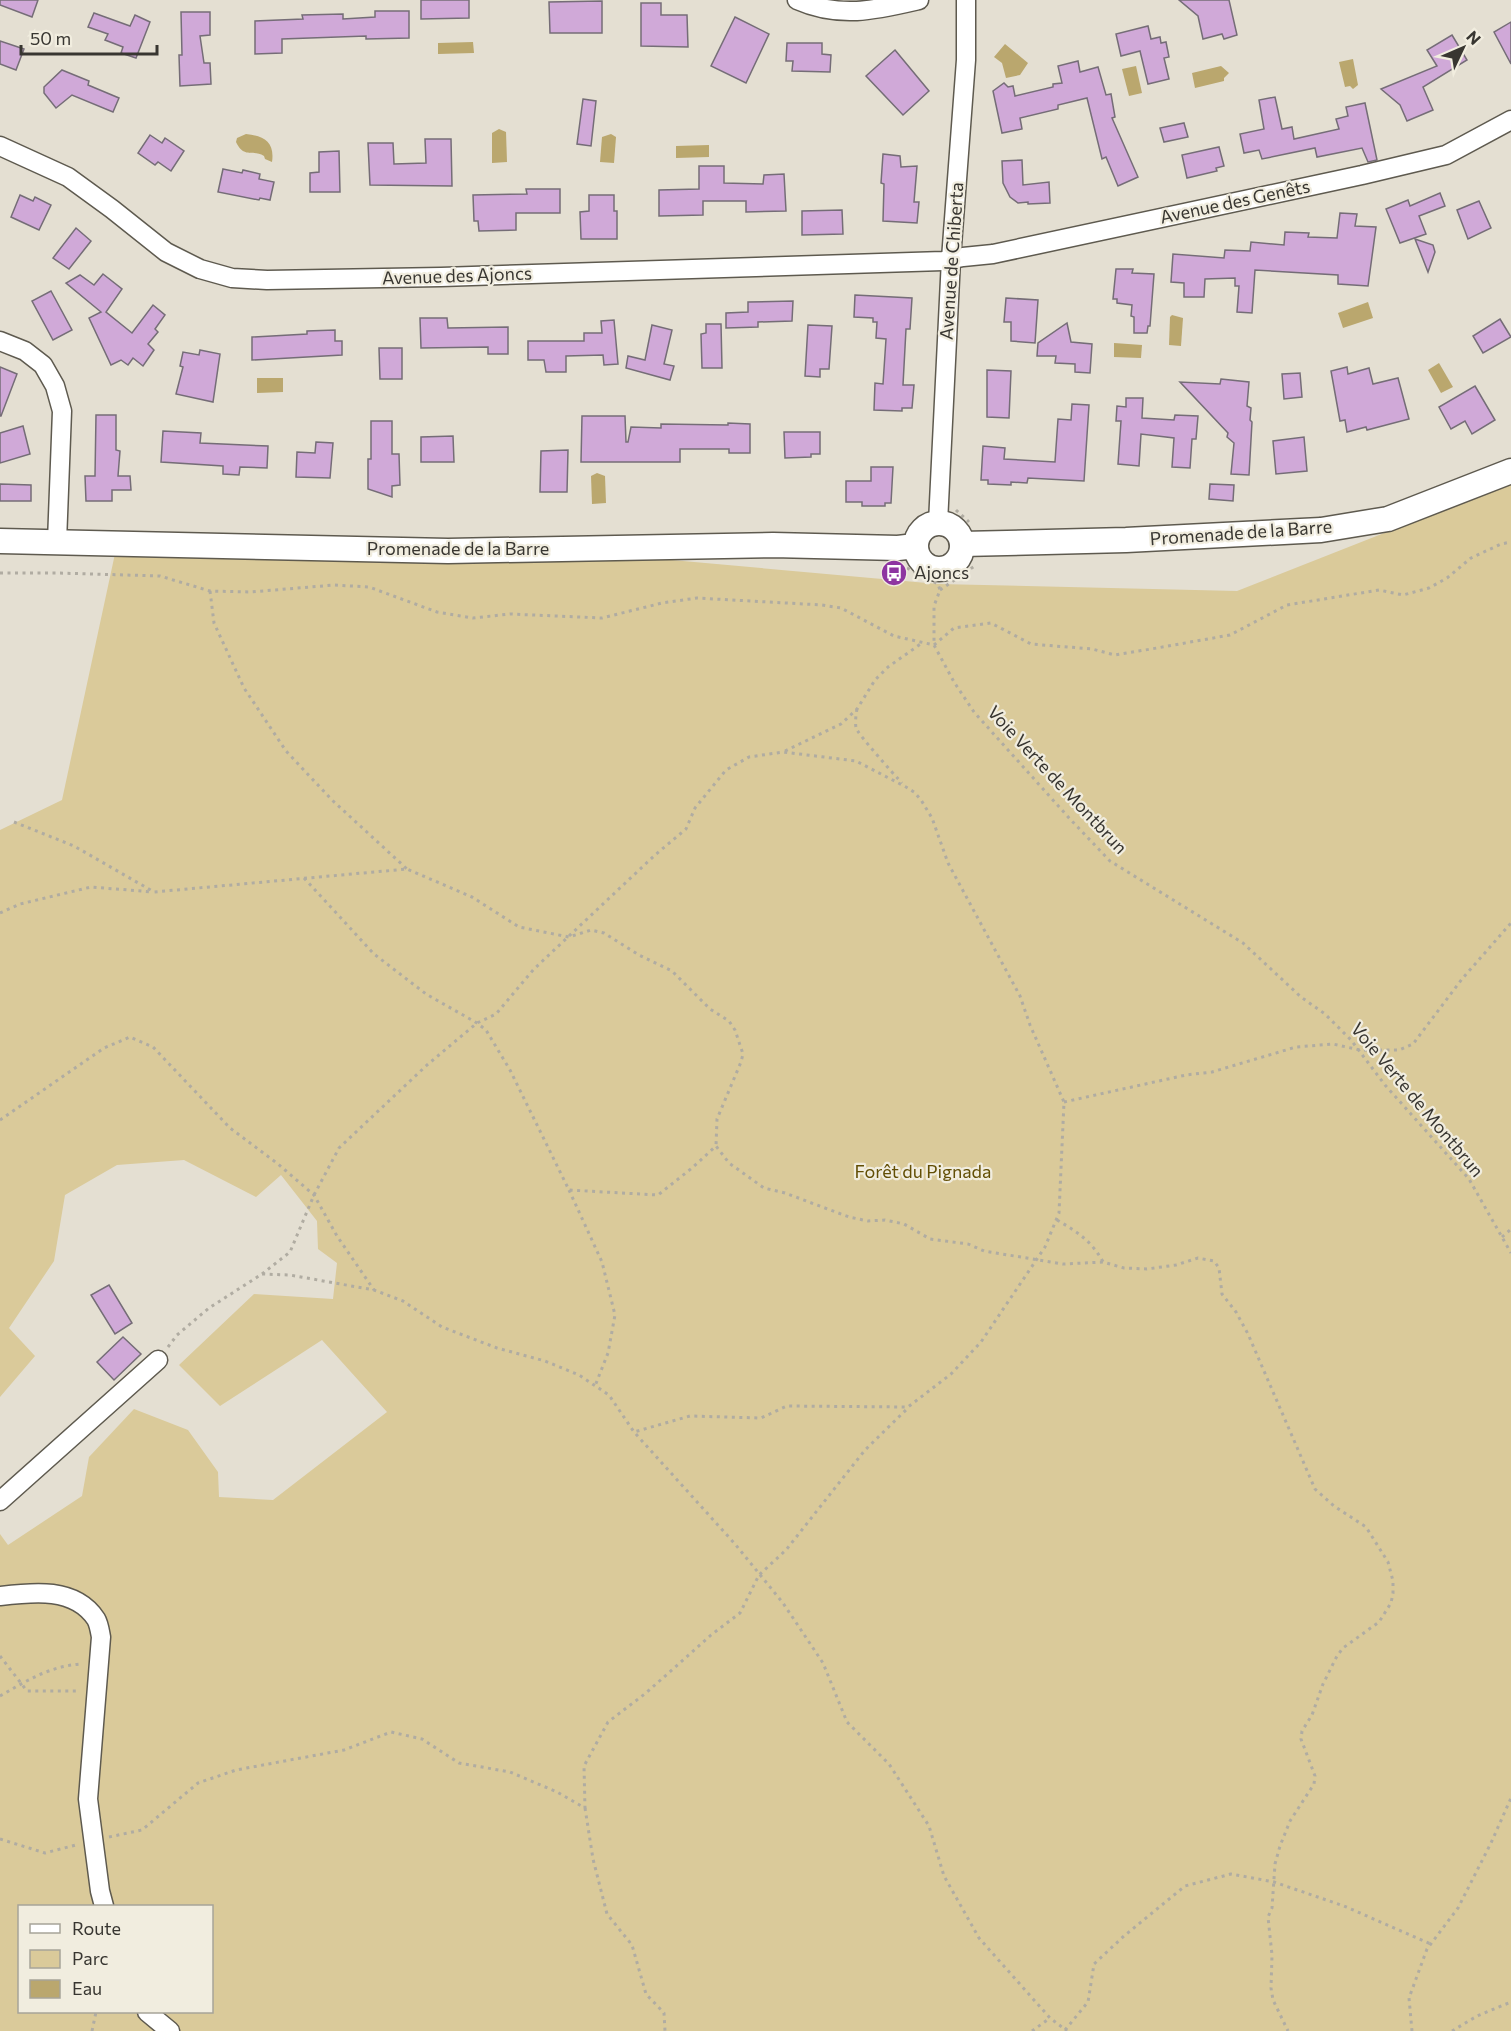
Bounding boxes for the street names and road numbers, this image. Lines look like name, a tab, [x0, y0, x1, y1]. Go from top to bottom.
street label: Avenue des Genêts	[1158, 174, 1312, 228]
street label: Avenue de Chiberta	[935, 181, 967, 341]
street label: Avenue des Ajoncs	[382, 261, 532, 289]
street label: Promenade de la Barre	[1149, 515, 1333, 549]
street label: Promenade de la Barre	[367, 537, 549, 559]
street label: Voie Verte de Montbrun	[983, 701, 1132, 858]
street label: Voie Verte de Montbrun	[1347, 1018, 1489, 1181]

